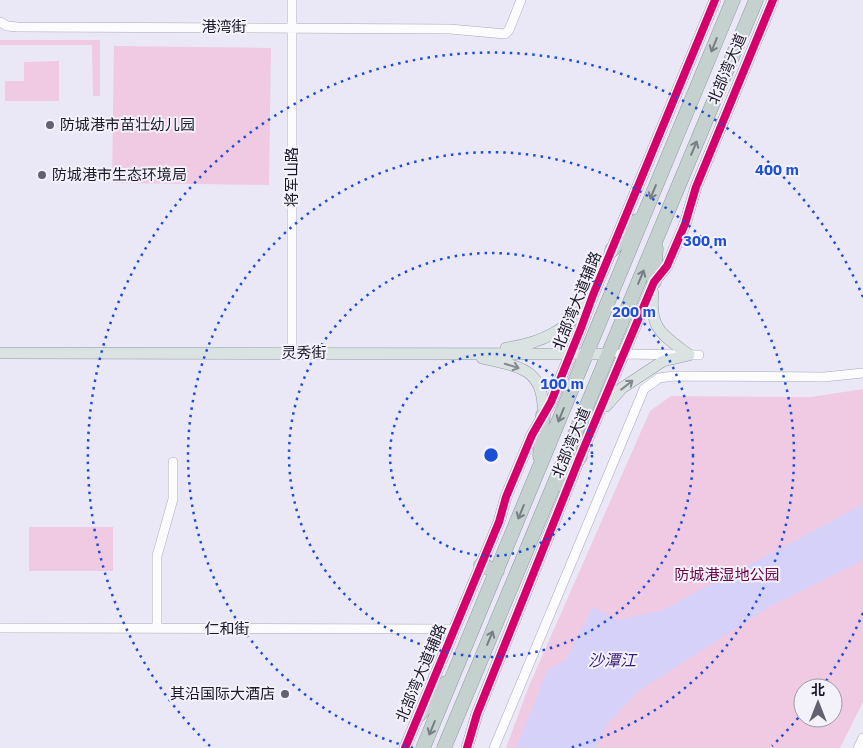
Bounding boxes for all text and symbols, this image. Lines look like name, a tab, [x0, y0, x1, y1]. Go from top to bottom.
street label: 港湾街	[201, 17, 247, 36]
street label: 北部湾大道	[703, 31, 750, 107]
one-way arrow	[709, 37, 718, 52]
place label: 防城港市苗壮幼儿园	[60, 115, 195, 134]
marker: 防城港市苗壮幼儿园	[44, 119, 56, 131]
one-way arrow	[690, 141, 699, 157]
street label: 将军山路	[282, 147, 301, 207]
text: 400 m	[755, 160, 799, 179]
place label: 防城港市生态环境局	[52, 165, 187, 184]
marker: 防城港市生态环境局	[36, 169, 48, 181]
one-way arrow	[648, 184, 657, 200]
text: 300 m	[683, 231, 727, 250]
street label: 北部湾大道辅路	[548, 249, 605, 353]
one-way arrow	[636, 270, 646, 285]
text: 200 m	[612, 302, 656, 321]
street label: 灵秀街	[281, 343, 327, 362]
one-way arrow	[504, 361, 520, 371]
text: 100 m	[540, 374, 584, 393]
one-way arrow	[620, 380, 633, 391]
street label: 北部湾大道	[547, 405, 594, 481]
one-way arrow	[556, 407, 565, 422]
centre of rings	[482, 446, 500, 464]
one-way arrow	[516, 503, 525, 519]
park label: 防城港湿地公园	[674, 565, 780, 584]
street label: 仁和街	[204, 619, 250, 638]
street label: 北部湾大道辅路	[391, 621, 450, 725]
one-way arrow	[486, 631, 496, 646]
water label: 沙潭江	[588, 650, 638, 670]
north arrow	[793, 678, 843, 728]
text: 北	[811, 681, 825, 699]
place label: 其沿国际大酒店	[170, 684, 275, 703]
marker: 其沿国际大酒店	[279, 688, 291, 700]
one-way arrow	[426, 720, 436, 735]

